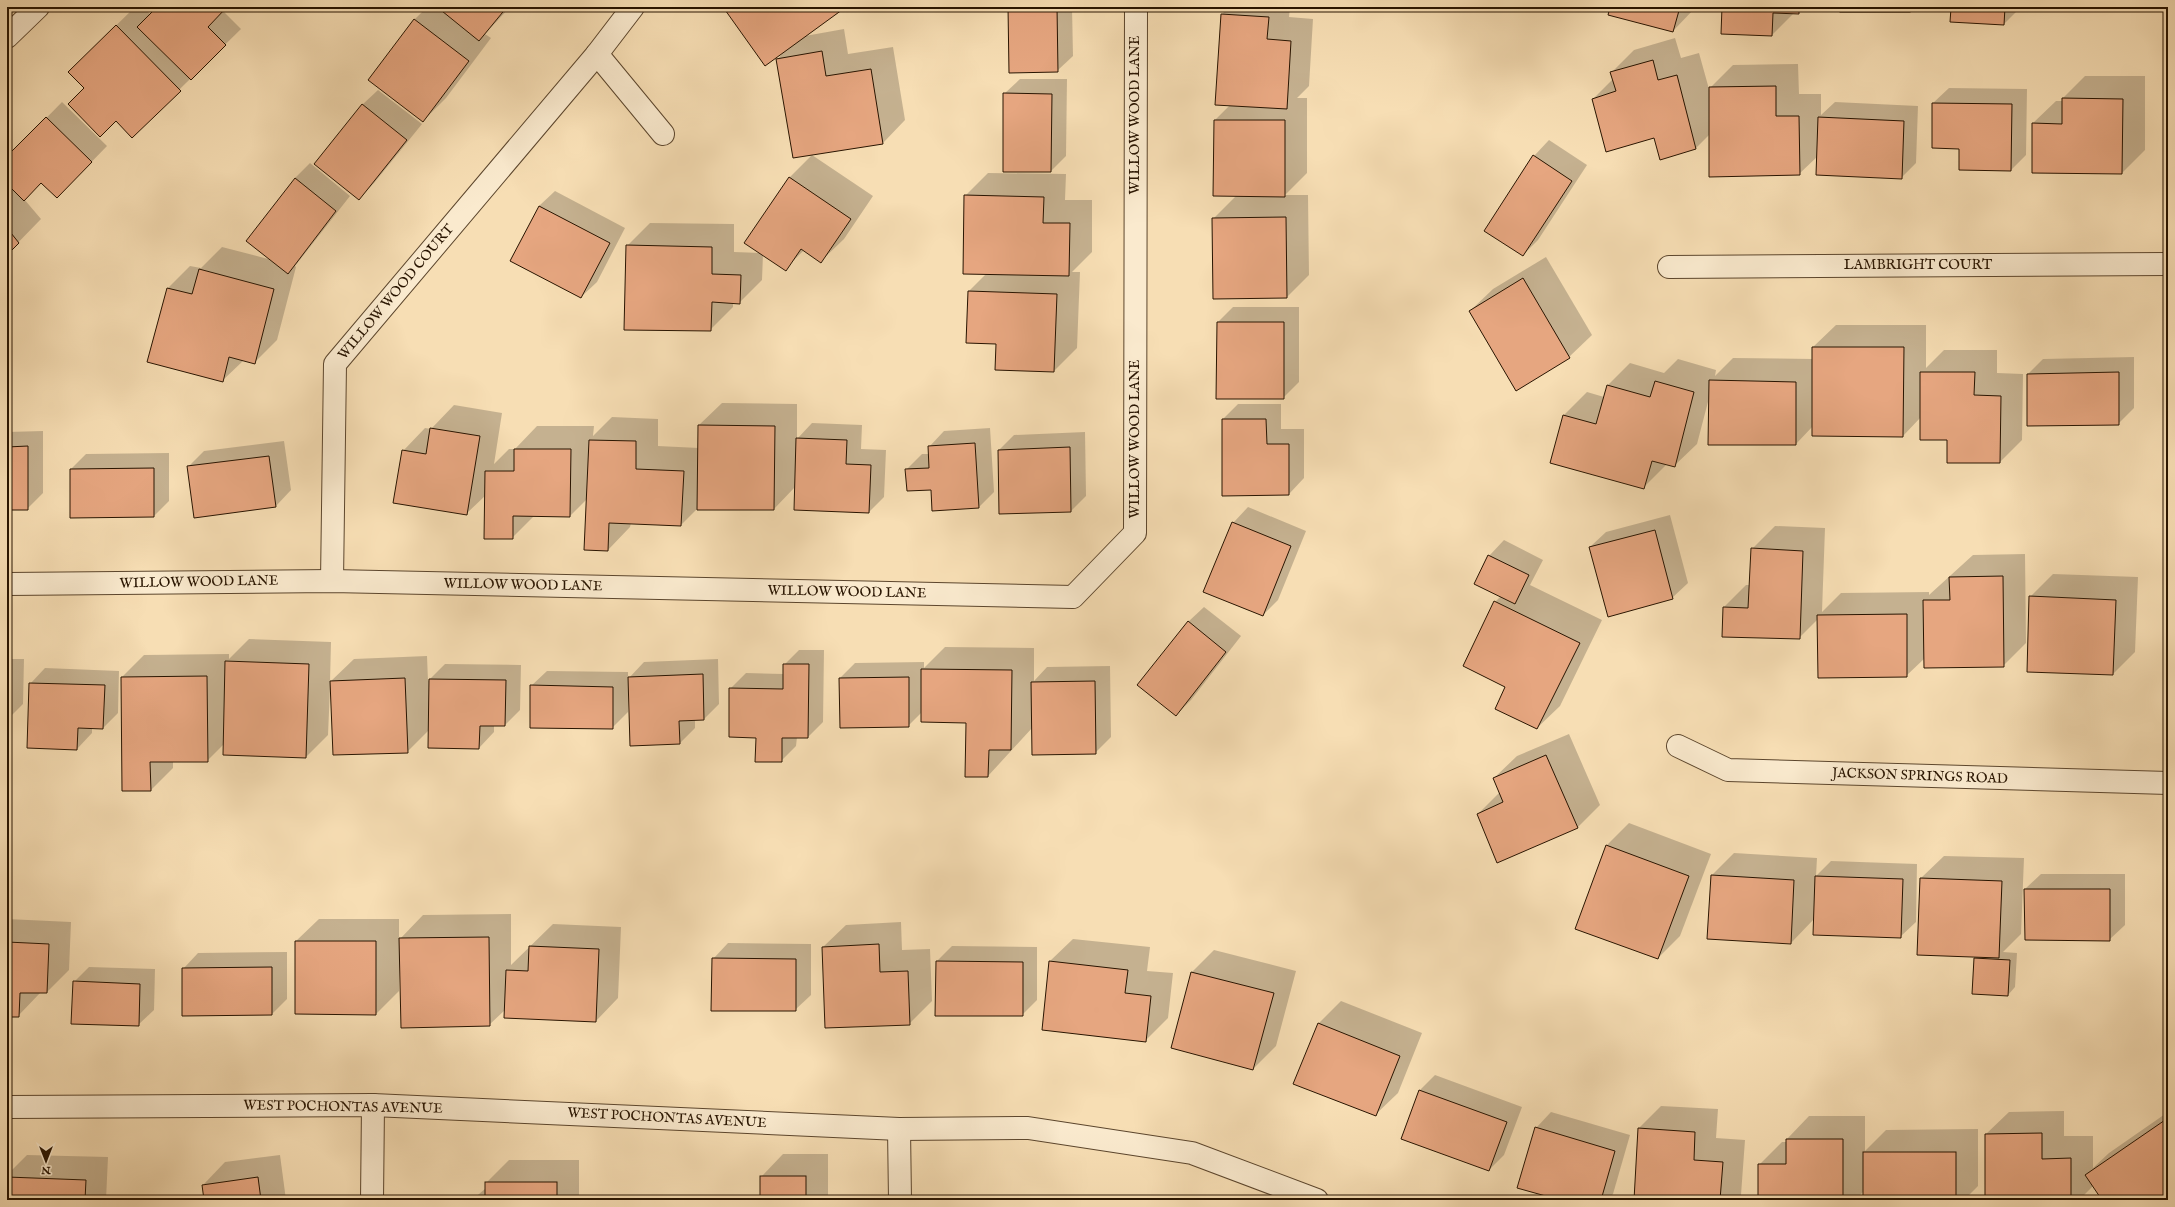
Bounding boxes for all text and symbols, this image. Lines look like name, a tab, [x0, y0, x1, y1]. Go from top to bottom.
street label: WILLOW WOOD LANE	[1126, 35, 1144, 194]
street label: WILLOW WOOD COURT	[334, 220, 459, 364]
street label: LAMBRIGHT COURT	[1844, 256, 1993, 274]
street label: WILLOW WOOD LANE	[1126, 359, 1144, 518]
street label: WILLOW WOOD LANE	[119, 572, 279, 592]
street label: WILLOW WOOD LANE	[443, 575, 603, 595]
street label: WILLOW WOOD LANE	[767, 582, 927, 602]
street label: JACKSON SPRINGS ROAD	[1830, 764, 2008, 788]
street label: WEST POCHONTAS AVENUE	[243, 1096, 443, 1118]
street label: WEST POCHONTAS AVENUE	[567, 1104, 767, 1132]
north arrow	[26, 1141, 66, 1181]
text: N	[41, 1163, 52, 1177]

